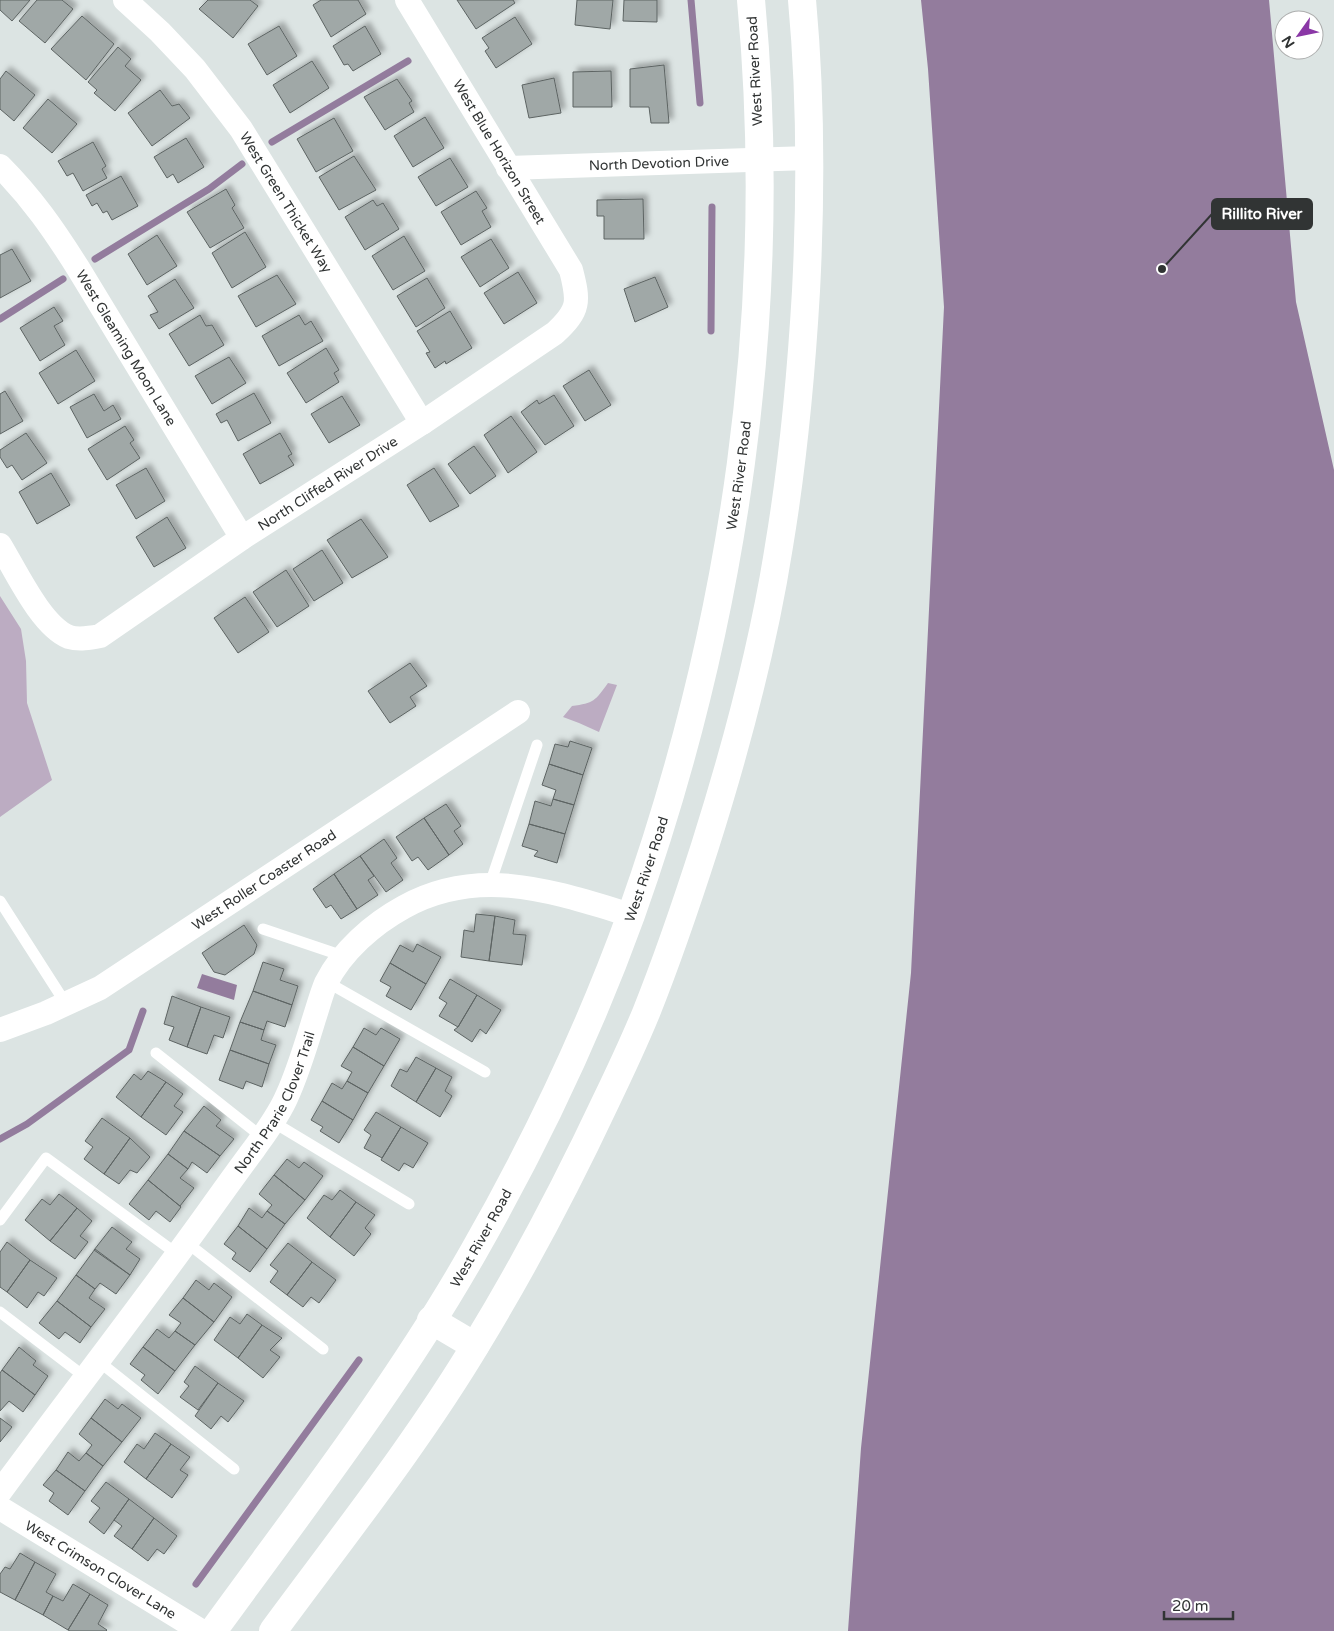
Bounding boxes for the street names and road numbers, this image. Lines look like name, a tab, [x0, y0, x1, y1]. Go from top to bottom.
street label: West River Road	[744, 16, 766, 126]
street label: West Blue Horizon Street	[449, 77, 549, 228]
street label: West Green Thicket Way	[236, 129, 336, 276]
street label: North Devotion Drive	[588, 152, 729, 174]
street label: West Gleaming Moon Lane	[73, 267, 180, 429]
street label: West River Road	[723, 420, 755, 531]
street label: North Cliffed River Drive	[255, 432, 401, 534]
street label: West River Road	[621, 814, 672, 924]
street label: West Roller Coaster Road	[189, 826, 339, 934]
street label: North Prarie Clover Trail	[230, 1029, 318, 1177]
street label: West River Road	[446, 1186, 515, 1290]
street label: West Crimson Clover Lane	[22, 1517, 179, 1622]

